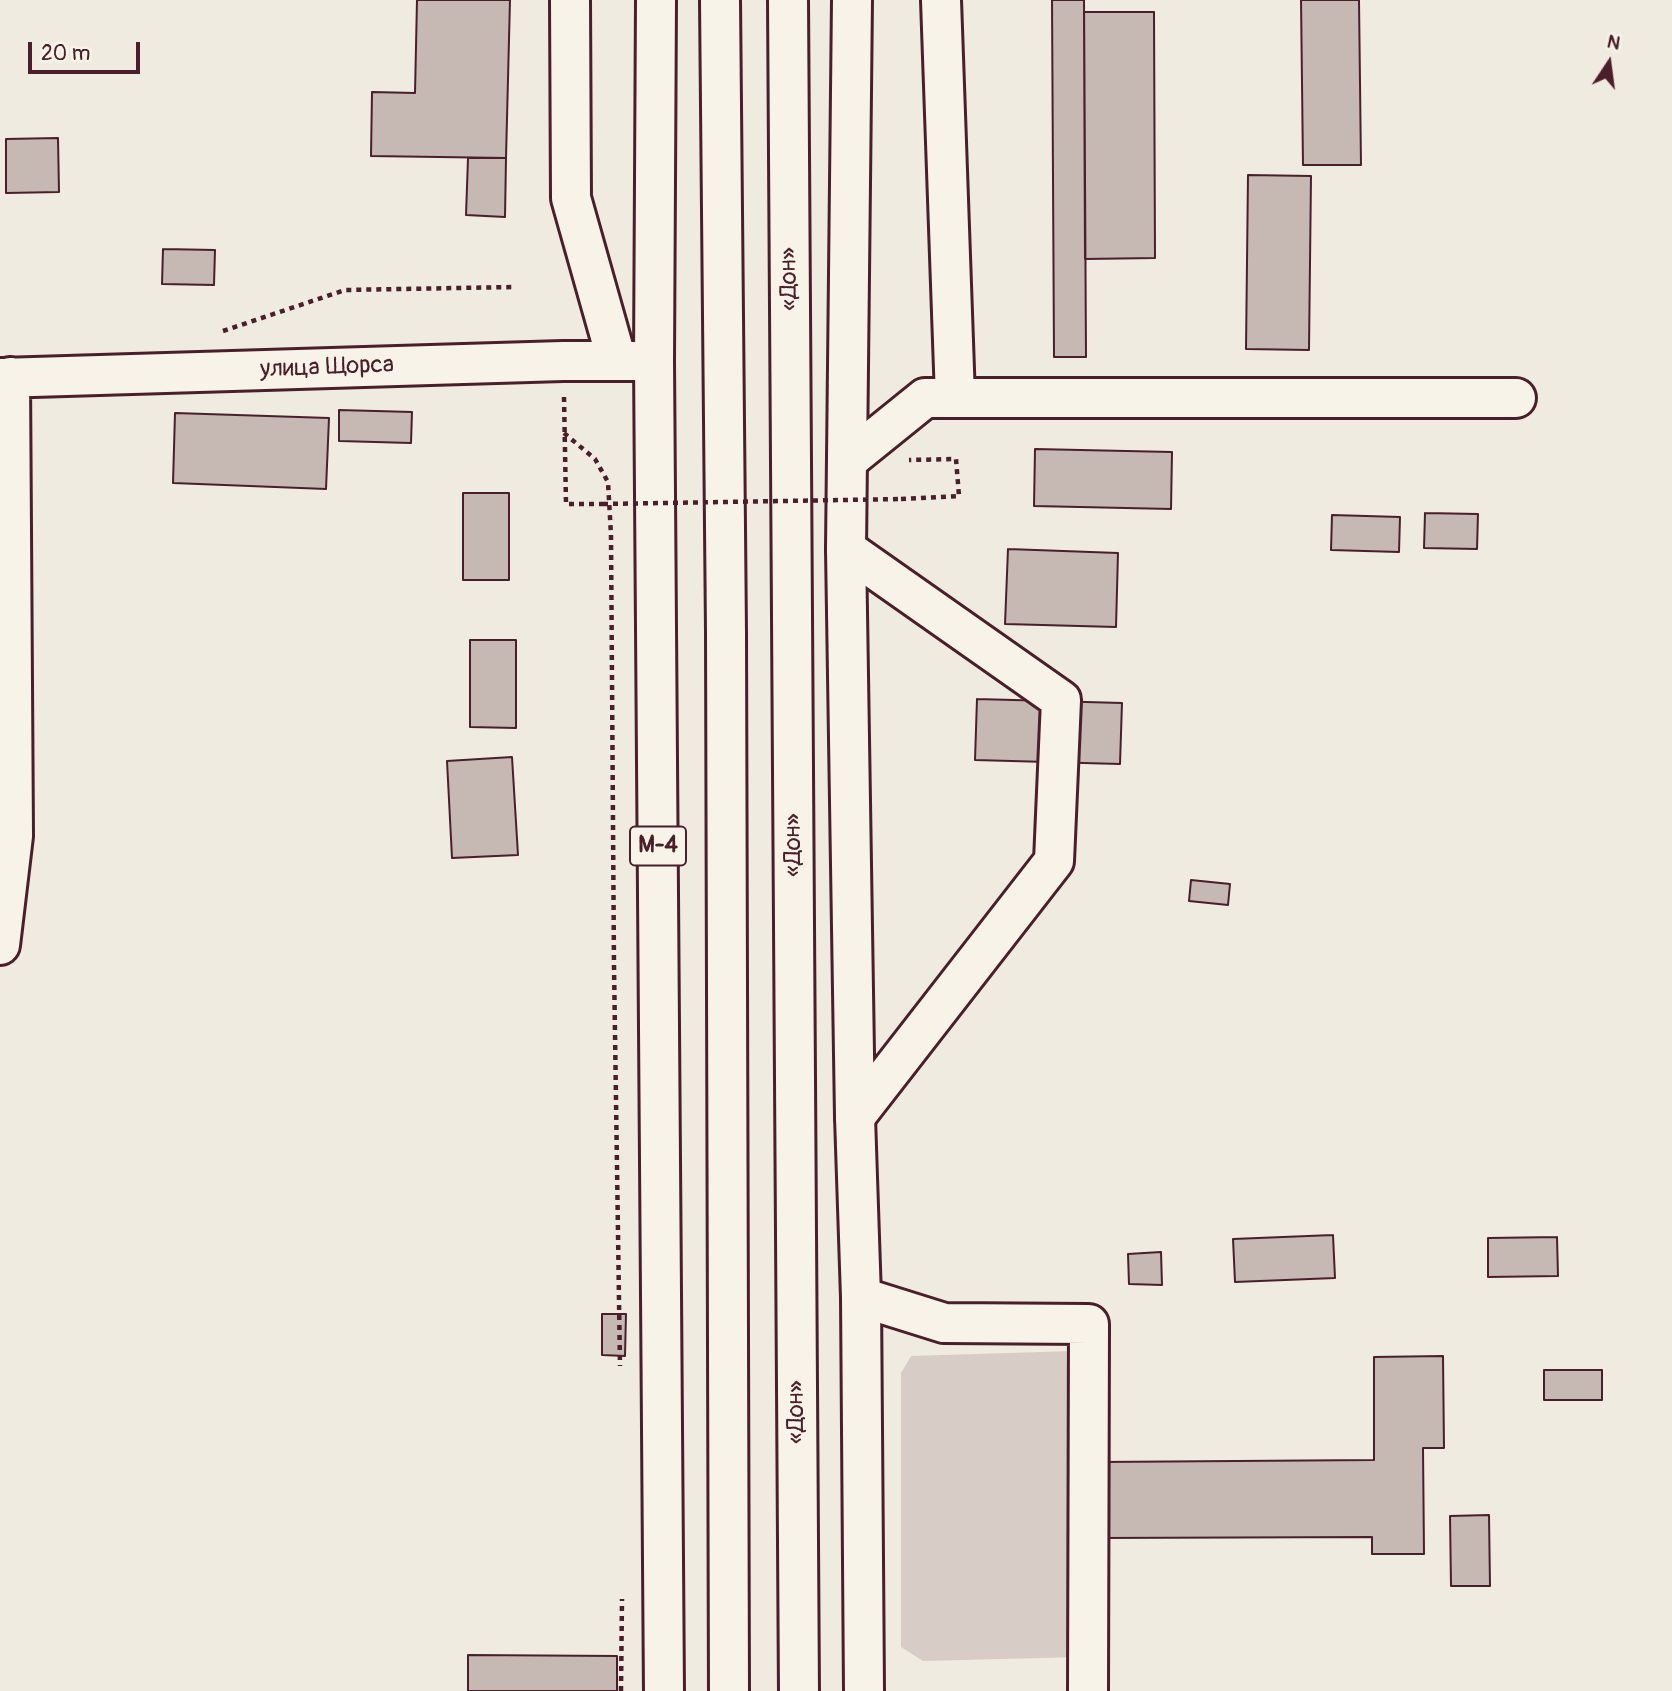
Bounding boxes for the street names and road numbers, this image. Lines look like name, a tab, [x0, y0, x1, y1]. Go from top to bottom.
street label: «Дон»	[775, 247, 805, 311]
street label: улица Щорса	[260, 351, 394, 385]
street label: «Дон»	[780, 813, 808, 877]
road number: М-4	[630, 826, 686, 866]
street label: «Дон»	[783, 1380, 811, 1444]

